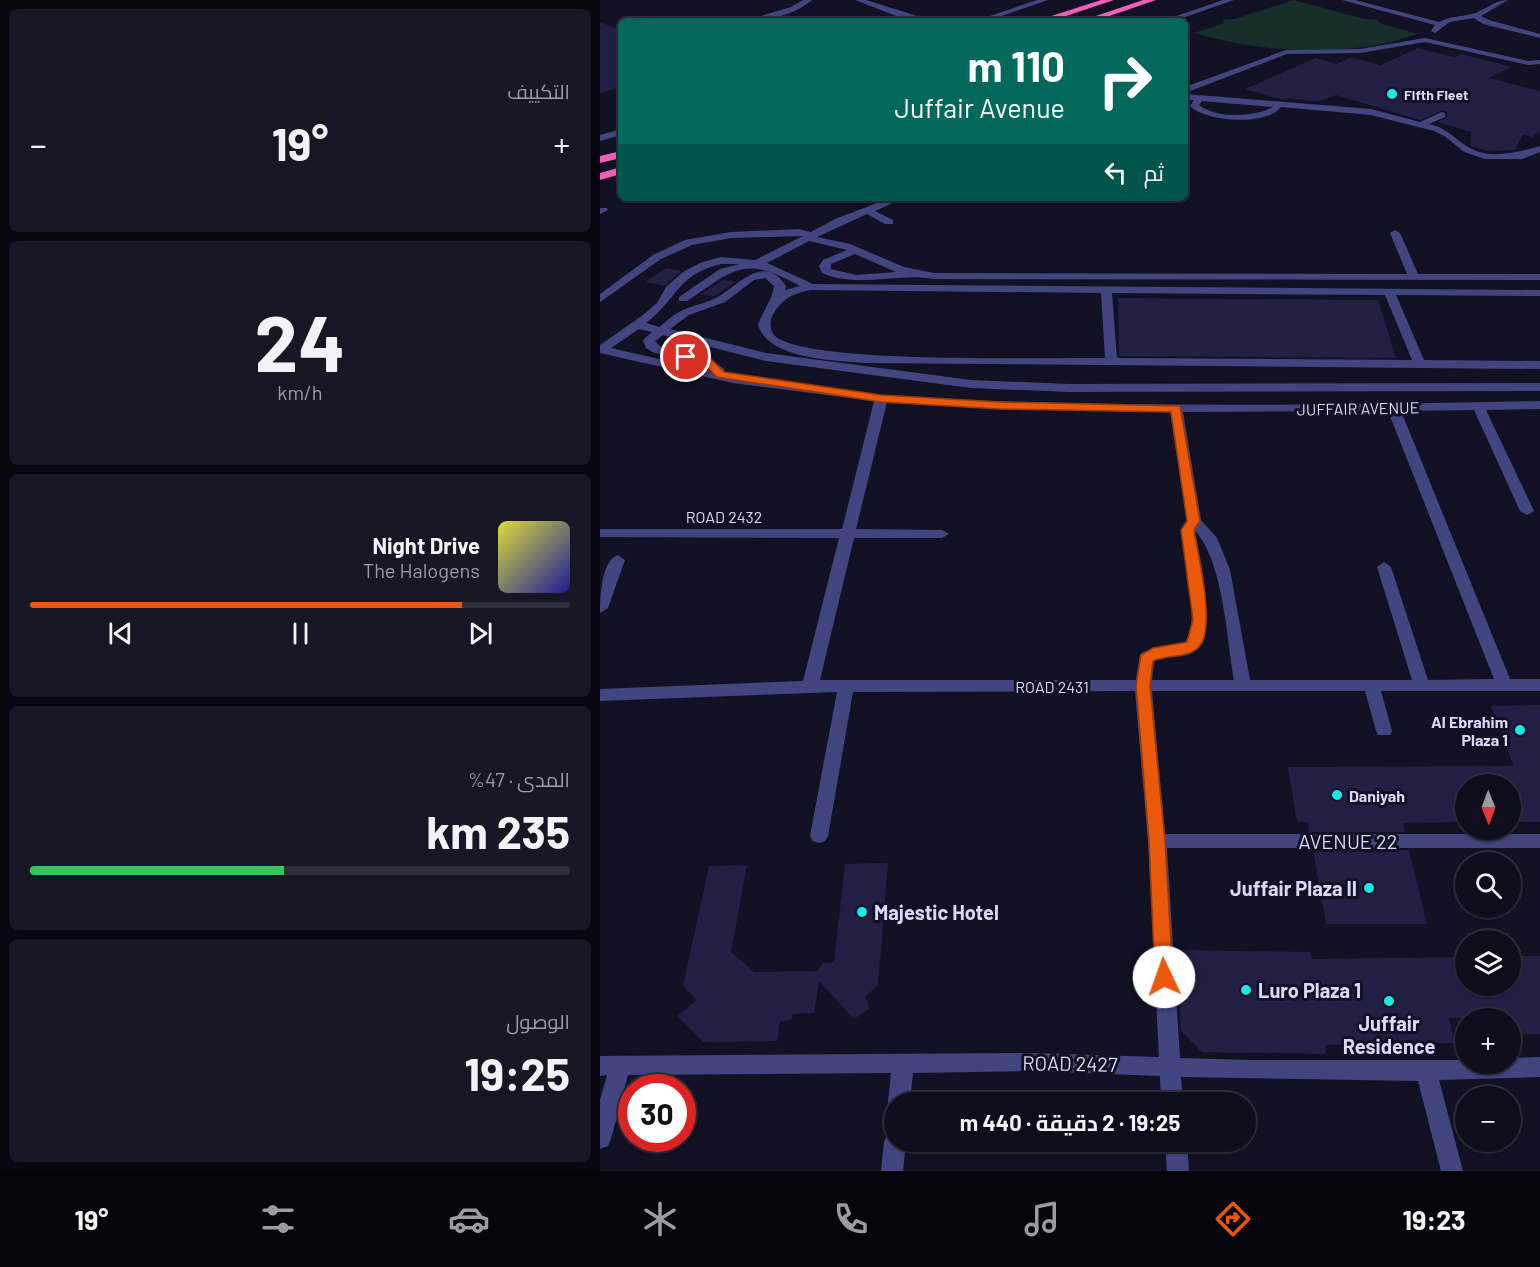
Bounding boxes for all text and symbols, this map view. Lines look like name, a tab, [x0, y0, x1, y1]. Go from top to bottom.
text: 110 m	[968, 40, 1065, 90]
icon: right	[1086, 42, 1164, 120]
text: التكييف	[507, 79, 570, 103]
place label: Fifth Fleet	[1404, 86, 1468, 103]
marker: Fifth Fleet	[1385, 87, 1399, 101]
text: Juffair Avenue	[894, 91, 1065, 123]
text: 19°	[272, 116, 328, 170]
text: −	[30, 124, 47, 164]
text: +	[554, 124, 570, 164]
icon: left	[1099, 156, 1132, 189]
text: ثم	[1144, 159, 1164, 185]
text: 24	[255, 294, 345, 388]
pin	[660, 331, 711, 382]
icon: arrive	[669, 340, 702, 373]
text: km/h	[277, 380, 323, 404]
street label: JUFFAIR AVENUE	[1297, 397, 1419, 419]
street label: ROAD 2432	[686, 507, 762, 526]
text: Night Drive	[372, 532, 480, 558]
text: The Halogens	[363, 558, 480, 582]
icon: previous	[104, 617, 137, 650]
icon: pause	[284, 617, 317, 650]
icon: next	[464, 617, 497, 650]
street label: ROAD 2431	[1015, 677, 1089, 696]
place label: Al Ebrahim Plaza 1	[1431, 712, 1508, 749]
marker: Al Ebrahim Plaza 1	[1513, 723, 1527, 737]
text: المدى · 47%	[468, 767, 570, 791]
north arrow	[1455, 774, 1521, 840]
map controls	[1455, 774, 1521, 1152]
place label: Daniyah	[1349, 786, 1405, 805]
marker: Daniyah	[1330, 788, 1344, 802]
text: 235 km	[426, 804, 570, 858]
street label: AVENUE 22	[1299, 829, 1397, 853]
button: search	[1455, 852, 1521, 918]
place label: Juffair Plaza II	[1230, 876, 1357, 900]
marker: Juffair Plaza II	[1362, 881, 1376, 895]
place label: Majestic Hotel	[874, 900, 999, 924]
marker: Majestic Hotel	[855, 905, 869, 919]
button: layers	[1455, 930, 1521, 996]
position arrow	[1132, 945, 1196, 1009]
place label: Luro Plaza 1	[1258, 978, 1361, 1002]
marker: Luro Plaza 1	[1239, 983, 1253, 997]
marker: Juffair Residence	[1382, 994, 1396, 1008]
button: +	[1455, 1008, 1521, 1074]
text: الوصول	[506, 1009, 570, 1033]
place label: Juffair Residence	[1343, 1011, 1435, 1058]
text: 19:25	[464, 1046, 570, 1100]
street label: ROAD 2427	[1022, 1050, 1118, 1076]
speed limit sign: 30	[618, 1074, 696, 1152]
button: −	[1455, 1086, 1521, 1152]
text: 19:25 · 2 دقيقة · 440 m	[960, 1109, 1180, 1135]
icon: filters	[257, 1198, 299, 1240]
icon: car	[448, 1198, 490, 1240]
icon: climate	[639, 1198, 681, 1240]
icon: phone	[830, 1198, 872, 1240]
icon: music	[1021, 1198, 1063, 1240]
icon: directions	[1212, 1198, 1254, 1240]
text: 19°	[74, 1203, 109, 1235]
text: 19:23	[1403, 1203, 1466, 1235]

